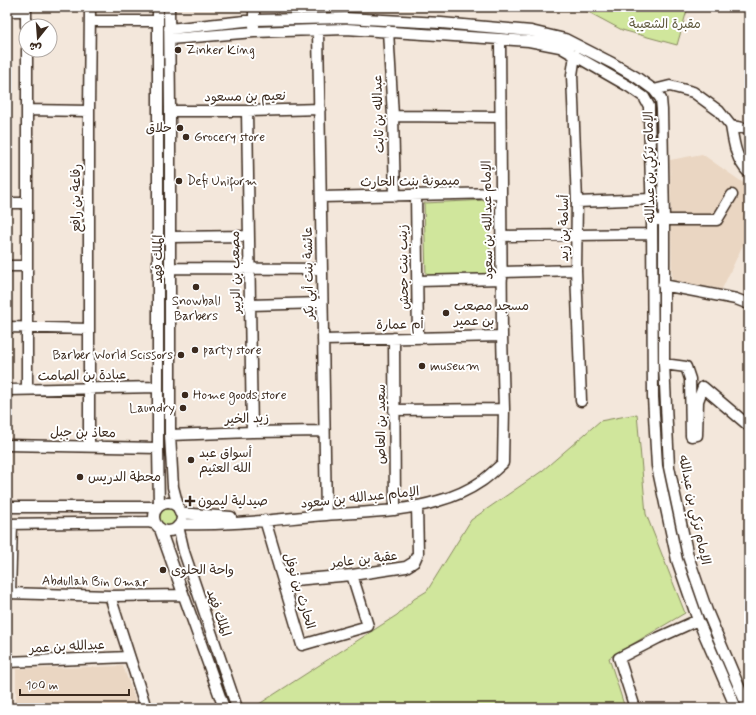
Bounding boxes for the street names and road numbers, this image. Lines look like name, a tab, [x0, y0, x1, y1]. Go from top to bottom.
street label: عبدالله بن ثابت	[369, 75, 389, 153]
street label: نعيم بن مسعود	[204, 88, 286, 107]
street label: الإمام تركي بن عبدالله	[641, 111, 661, 223]
street label: الإمام عبدالله بن سعود	[478, 160, 499, 280]
street label: رفاعة بن رافع	[68, 164, 86, 232]
street label: ميمونة بنت الحارث	[360, 173, 460, 191]
street label: أسامة بن زيد	[556, 194, 573, 261]
street label: زينب بنت جحش	[395, 224, 413, 310]
street label: عائشة بنت أبي بكر	[300, 227, 320, 320]
street label: مصعب بن الزبير	[227, 231, 245, 314]
street label: الملك فهد	[150, 234, 167, 284]
street label: أم عمارة	[376, 316, 425, 335]
street label: عبادة بن الصامت	[38, 367, 126, 385]
street label: سعيد بن العاص	[373, 384, 390, 464]
street label: زيد الخير	[224, 410, 269, 428]
street label: معاذ بن جبل	[50, 424, 116, 442]
street label: الإمام تركي بن عبدالله	[672, 453, 714, 567]
street label: الإمام عبدالله بن سعود	[300, 483, 420, 514]
street label: عقبة بن عامر	[329, 547, 398, 573]
street label: الحارث بن نوفل	[279, 551, 319, 631]
street label: Abdullah Bin Omar	[42, 573, 149, 591]
street label: الملك فهد	[202, 587, 234, 639]
street label: عبدالله بن عمر	[28, 637, 105, 658]

